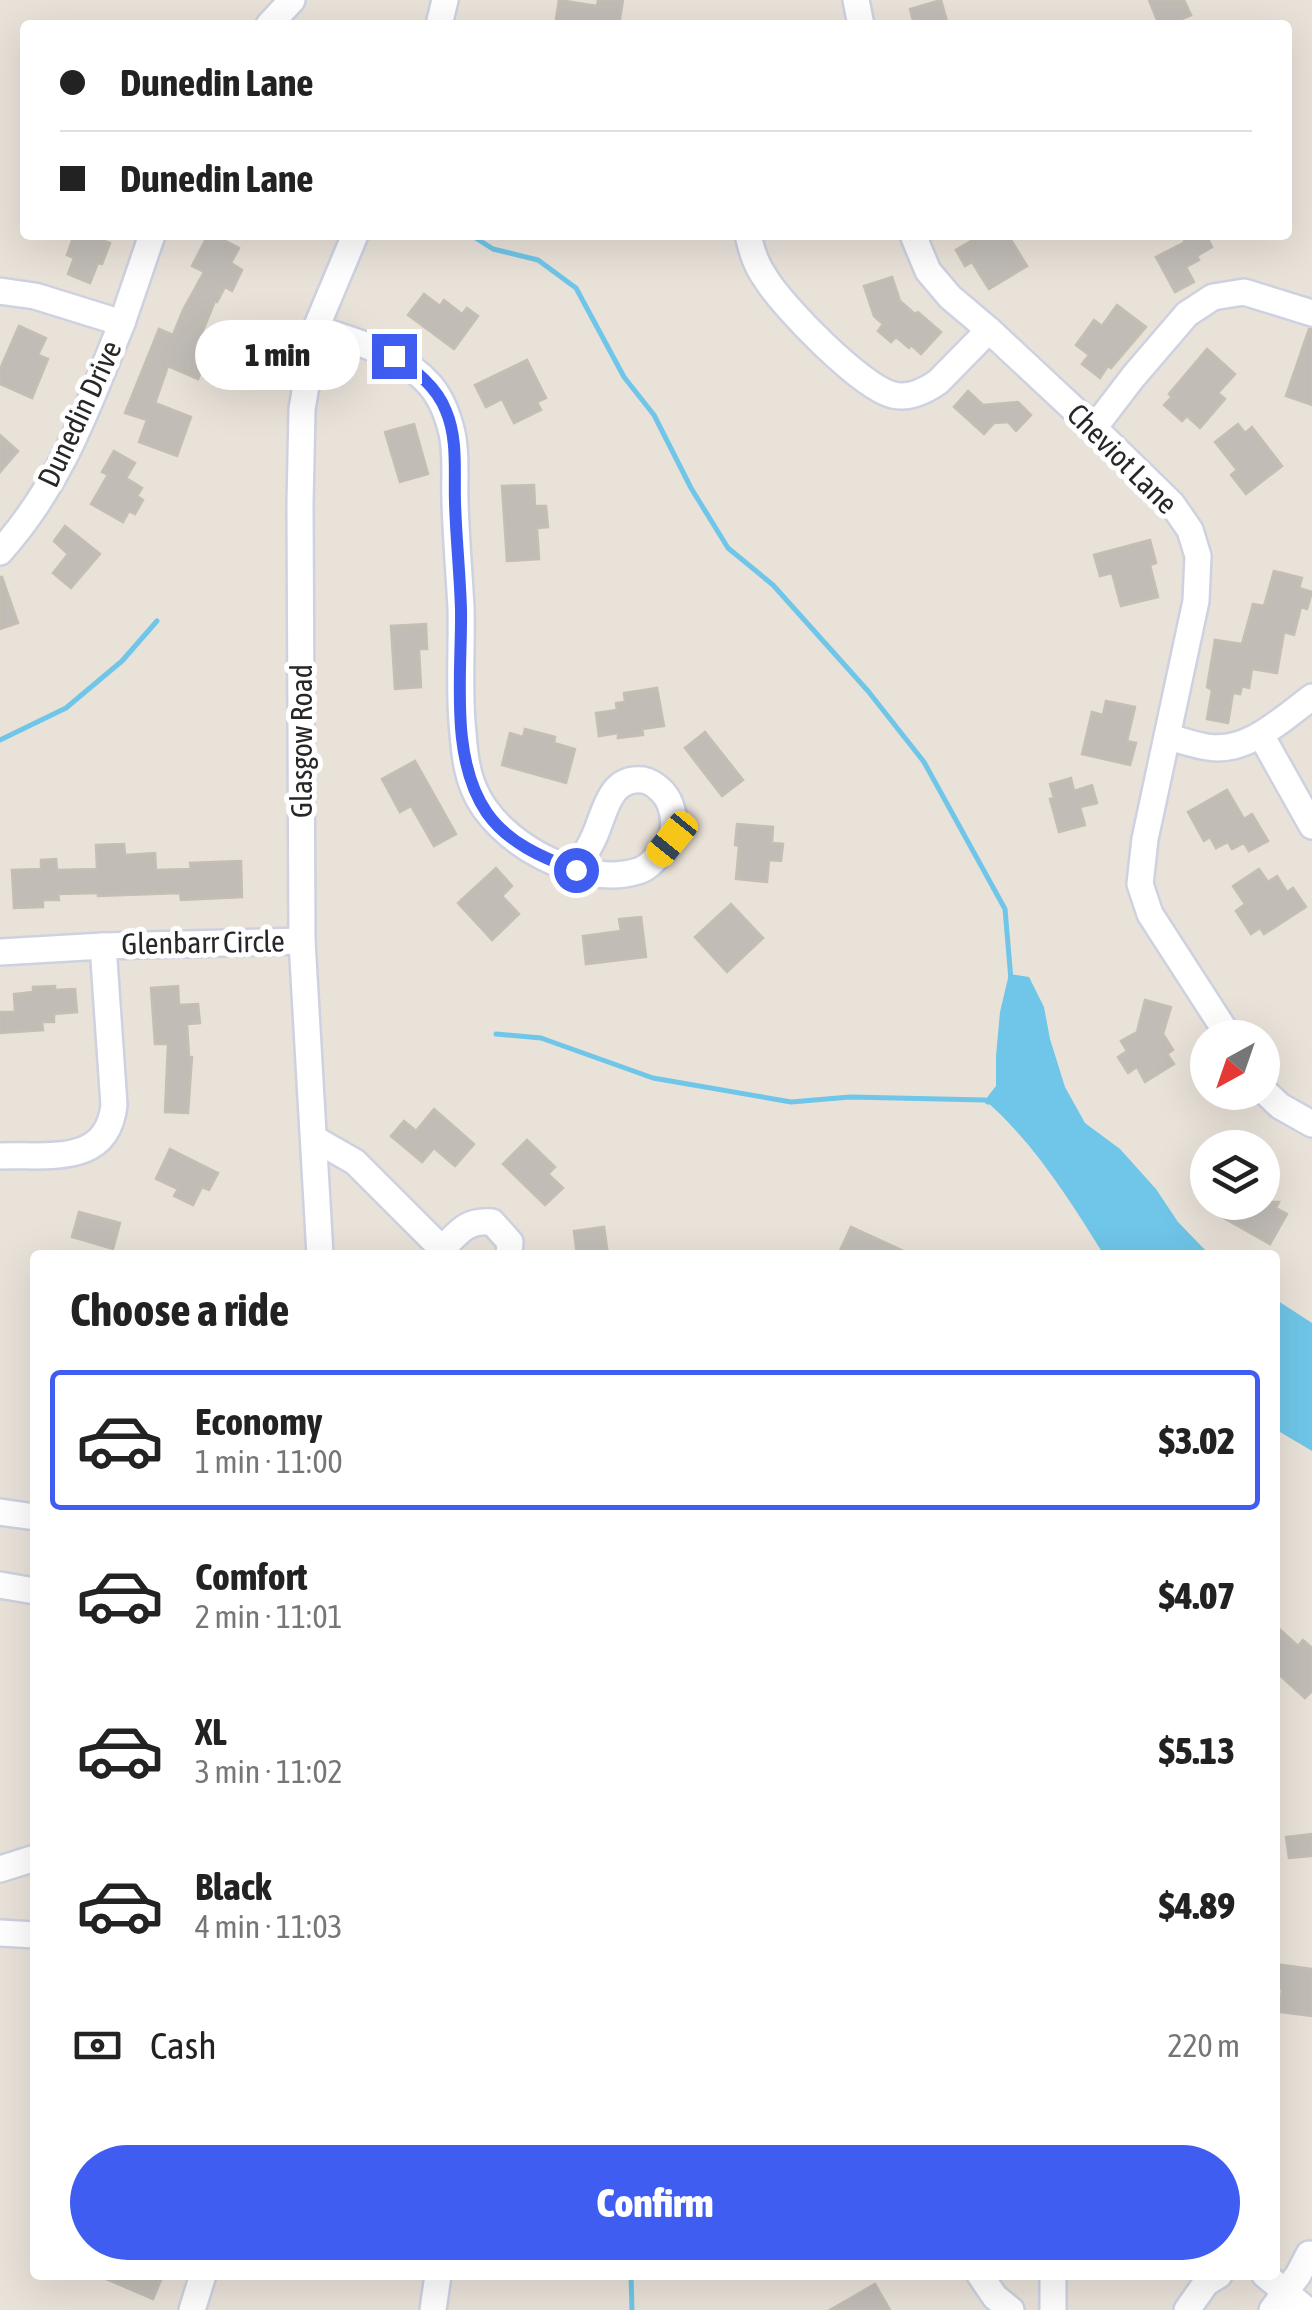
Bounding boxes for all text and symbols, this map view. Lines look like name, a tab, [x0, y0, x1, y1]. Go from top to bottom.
text: Dunedin Lane	[120, 61, 314, 104]
text: Dunedin Lane	[120, 157, 314, 200]
callout: 1 min	[194, 321, 359, 391]
route end	[372, 334, 417, 379]
street label: Dunedin Drive	[30, 335, 128, 492]
text: 1 min	[245, 336, 310, 373]
street label: Cheviot Lane	[1061, 396, 1185, 520]
street label: Glasgow Road	[284, 664, 318, 818]
car	[641, 806, 703, 872]
route start	[554, 848, 599, 893]
street label: Glenbarr Circle	[121, 924, 285, 960]
north arrow	[1190, 1020, 1280, 1110]
map controls	[1190, 1020, 1280, 1220]
button: layers	[1190, 1130, 1280, 1220]
text: Choose a ride	[70, 1284, 289, 1336]
icon: car	[75, 1395, 165, 1485]
text: Economy	[195, 1400, 322, 1443]
text: $3.02	[1159, 1419, 1235, 1462]
text: 1 min · 11:00	[195, 1443, 342, 1480]
icon: car	[75, 1550, 165, 1640]
text: Comfort	[195, 1555, 307, 1598]
text: $4.07	[1159, 1574, 1235, 1617]
text: 2 min · 11:01	[195, 1598, 342, 1635]
icon: car	[75, 1705, 165, 1795]
text: XL	[195, 1710, 227, 1753]
text: $5.13	[1159, 1729, 1235, 1772]
text: 3 min · 11:02	[195, 1753, 342, 1790]
icon: car	[75, 1860, 165, 1950]
text: Black	[195, 1865, 272, 1908]
text: $4.89	[1159, 1884, 1235, 1927]
text: 4 min · 11:03	[195, 1908, 342, 1945]
icon: cash	[70, 2018, 125, 2073]
text: Cash	[150, 2024, 217, 2067]
text: 220 m	[1167, 2027, 1240, 2064]
button: Confirm	[70, 2145, 1240, 2260]

